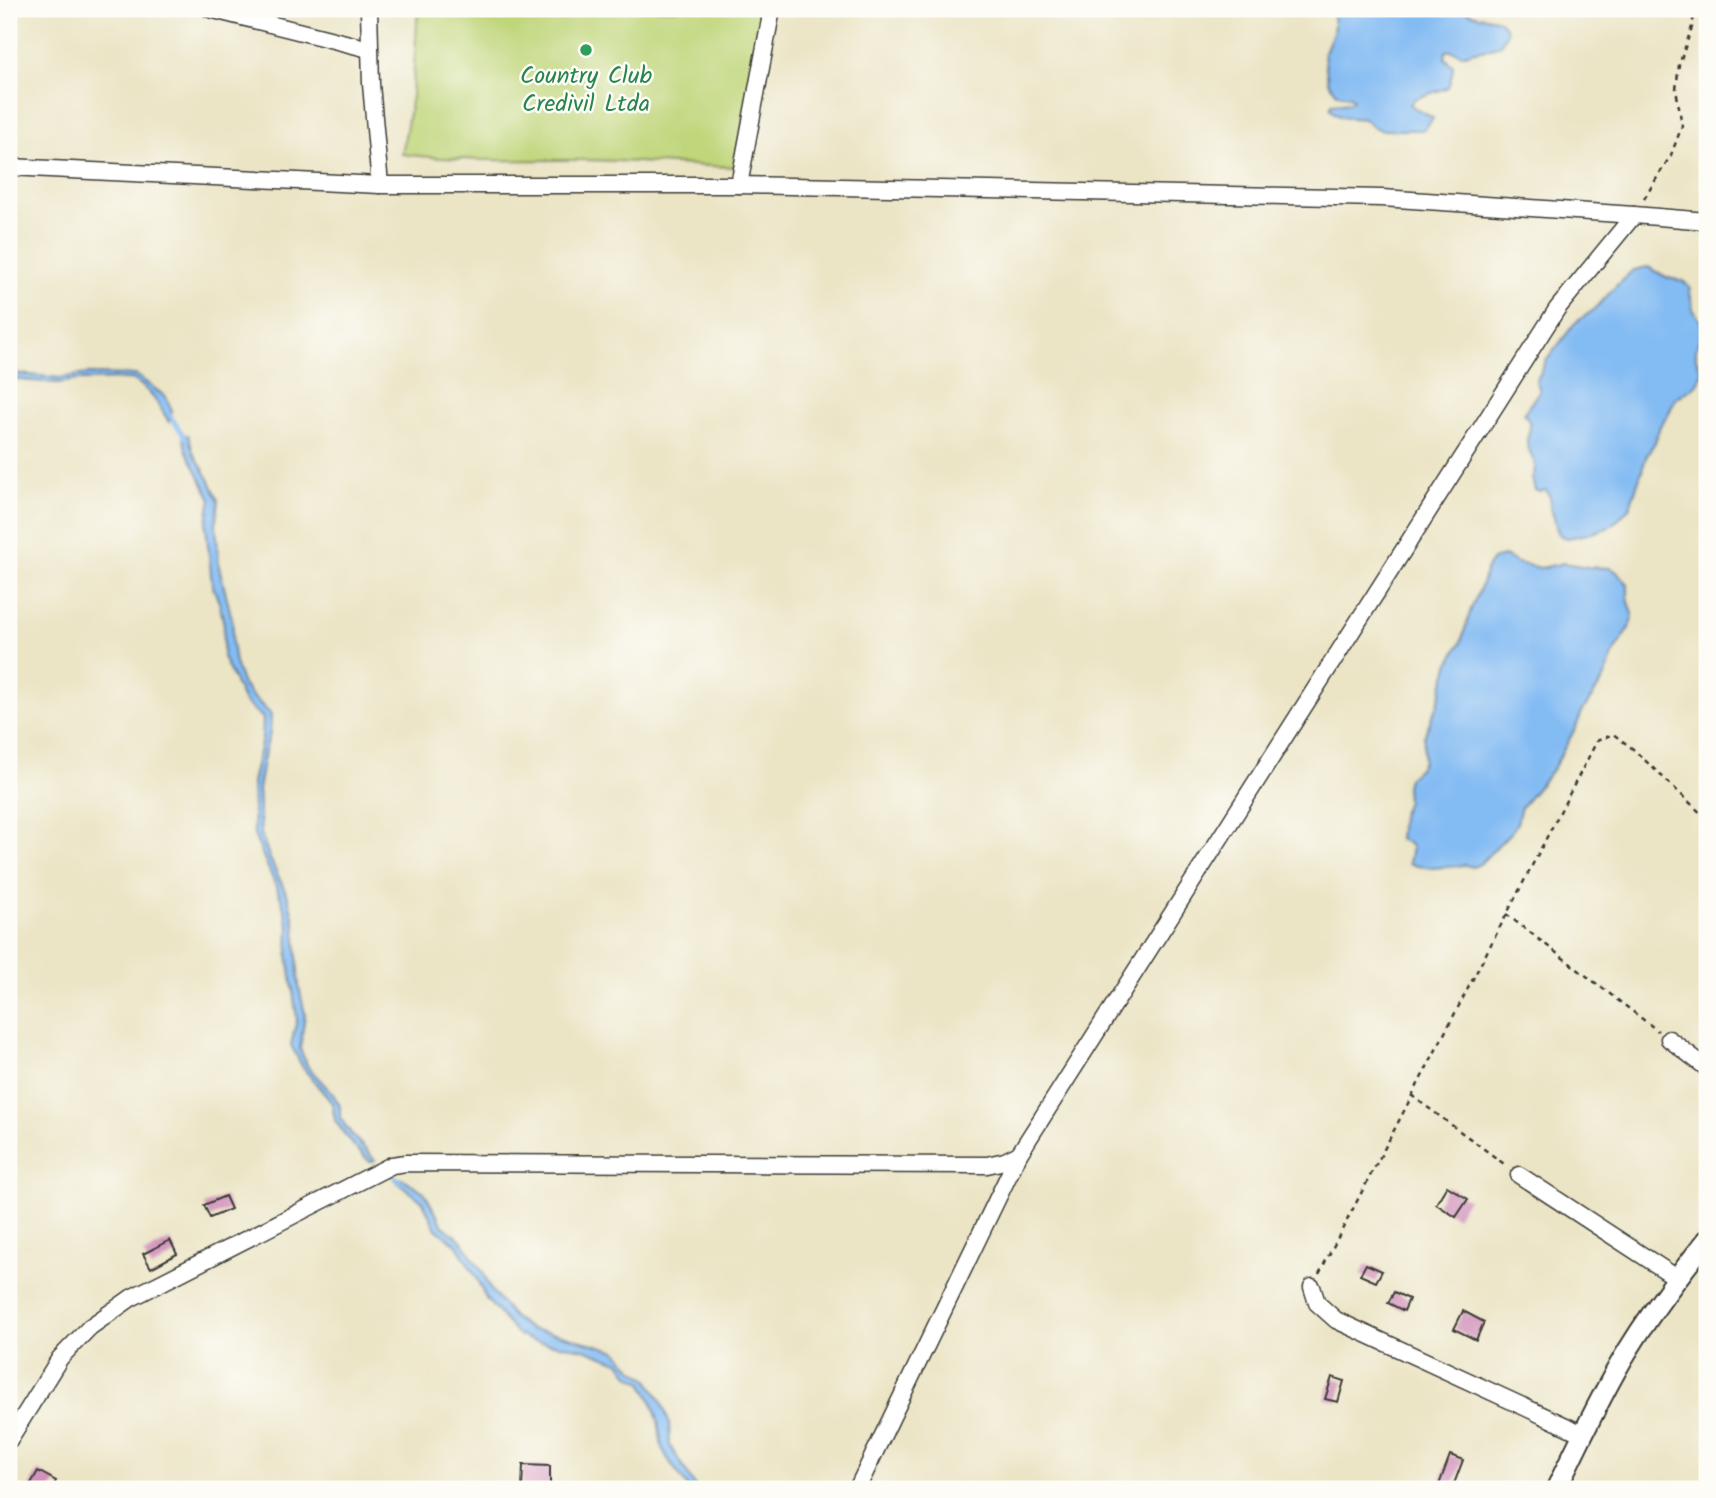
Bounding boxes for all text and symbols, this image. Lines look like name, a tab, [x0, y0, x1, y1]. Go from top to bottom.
marker: Country Club Credivil Ltda	[578, 42, 594, 58]
place label: Country Club Credivil Ltda	[520, 57, 652, 124]

